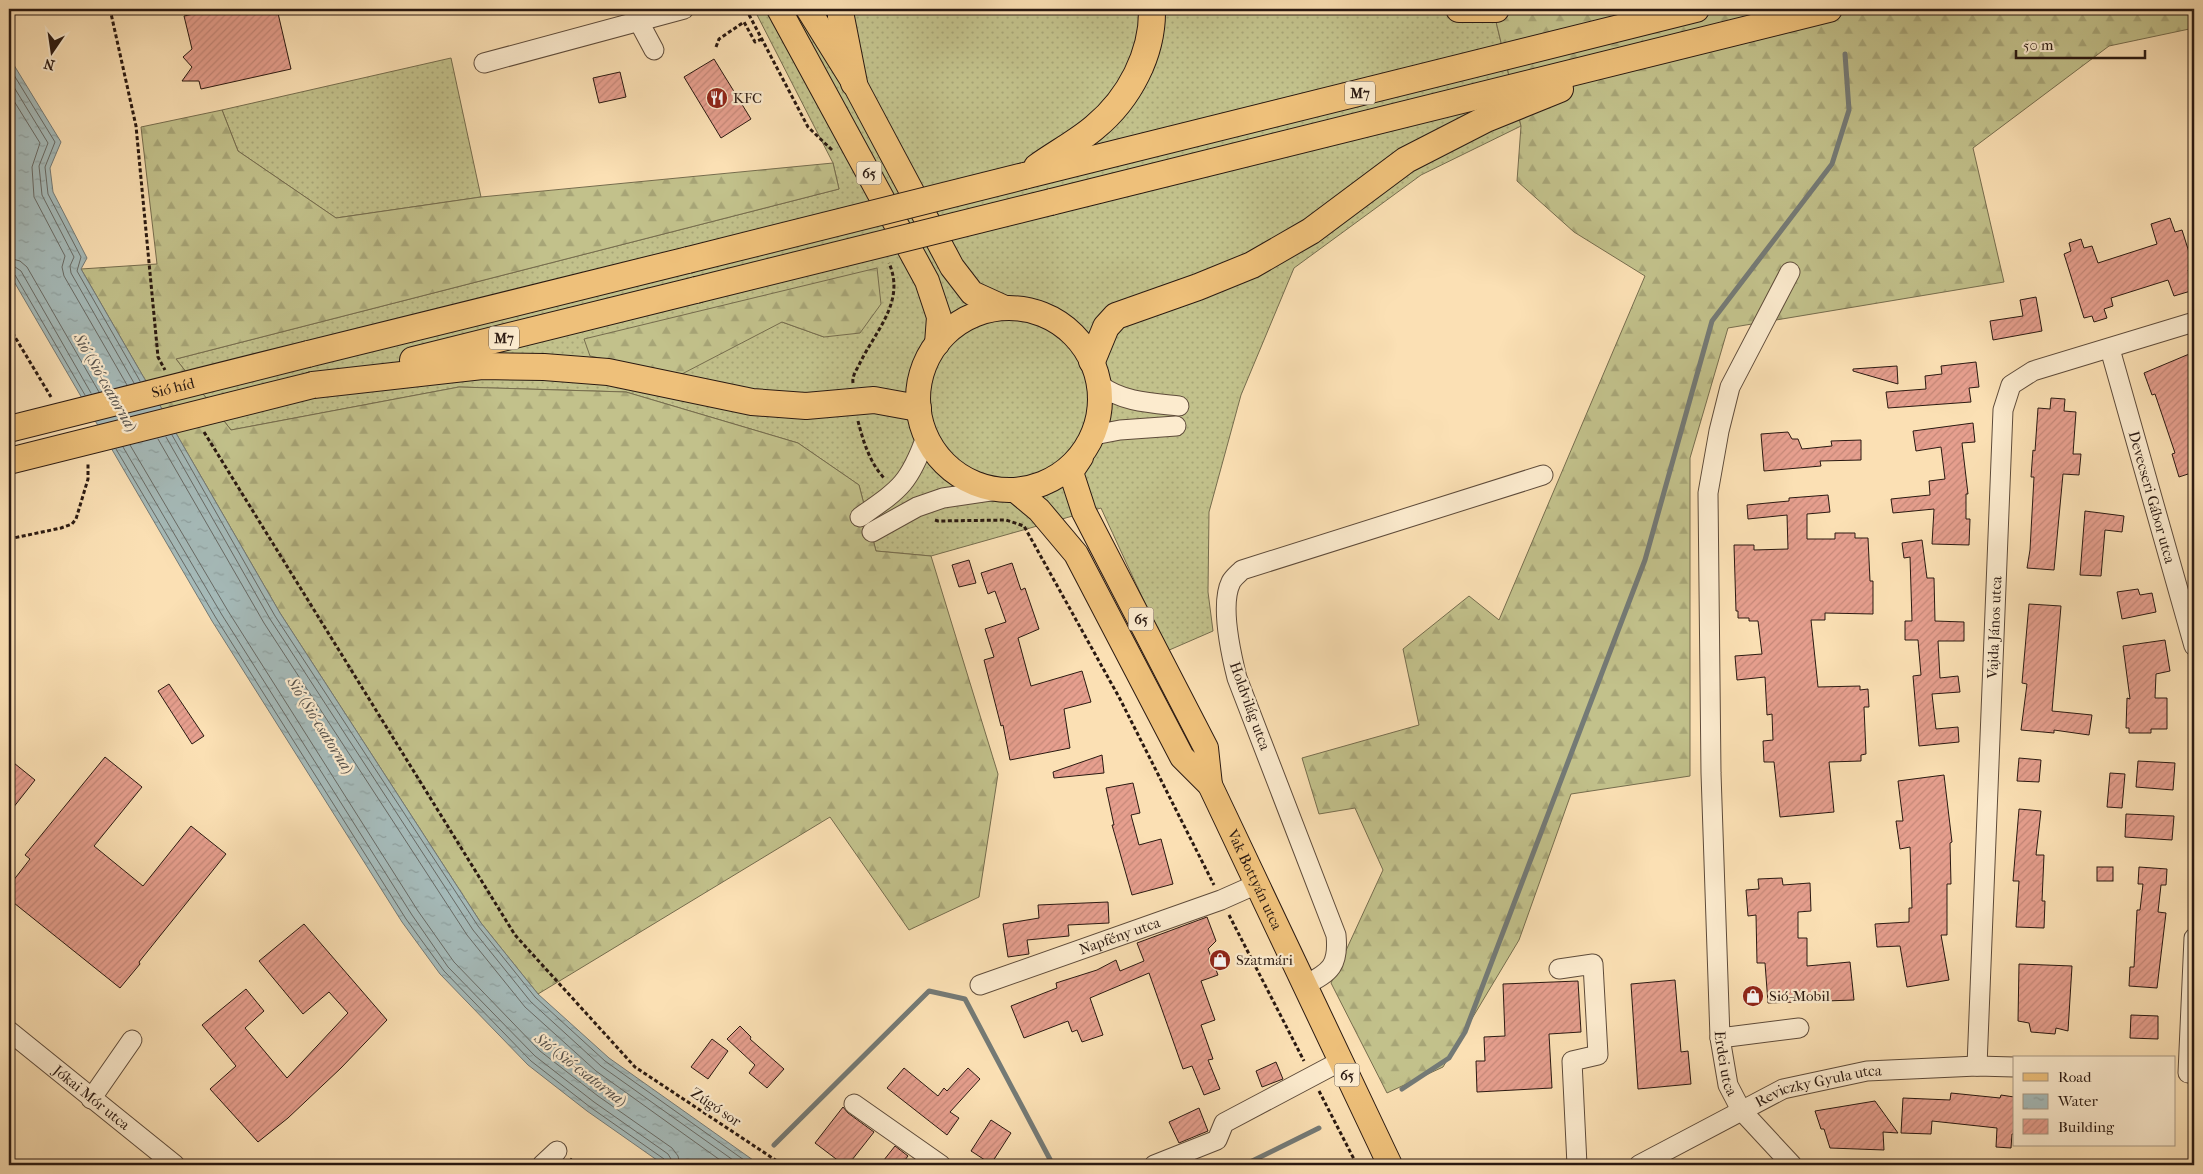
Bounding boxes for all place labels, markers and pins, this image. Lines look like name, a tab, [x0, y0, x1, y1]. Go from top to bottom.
restaurant icon: KFC	[705, 86, 729, 110]
place label: KFC	[733, 89, 762, 107]
shop icon: Szatmári	[1208, 948, 1232, 972]
place label: Szatmári	[1236, 951, 1293, 969]
shop icon: Sió-Mobil	[1741, 984, 1765, 1008]
place label: Sió-Mobil	[1769, 987, 1830, 1005]

